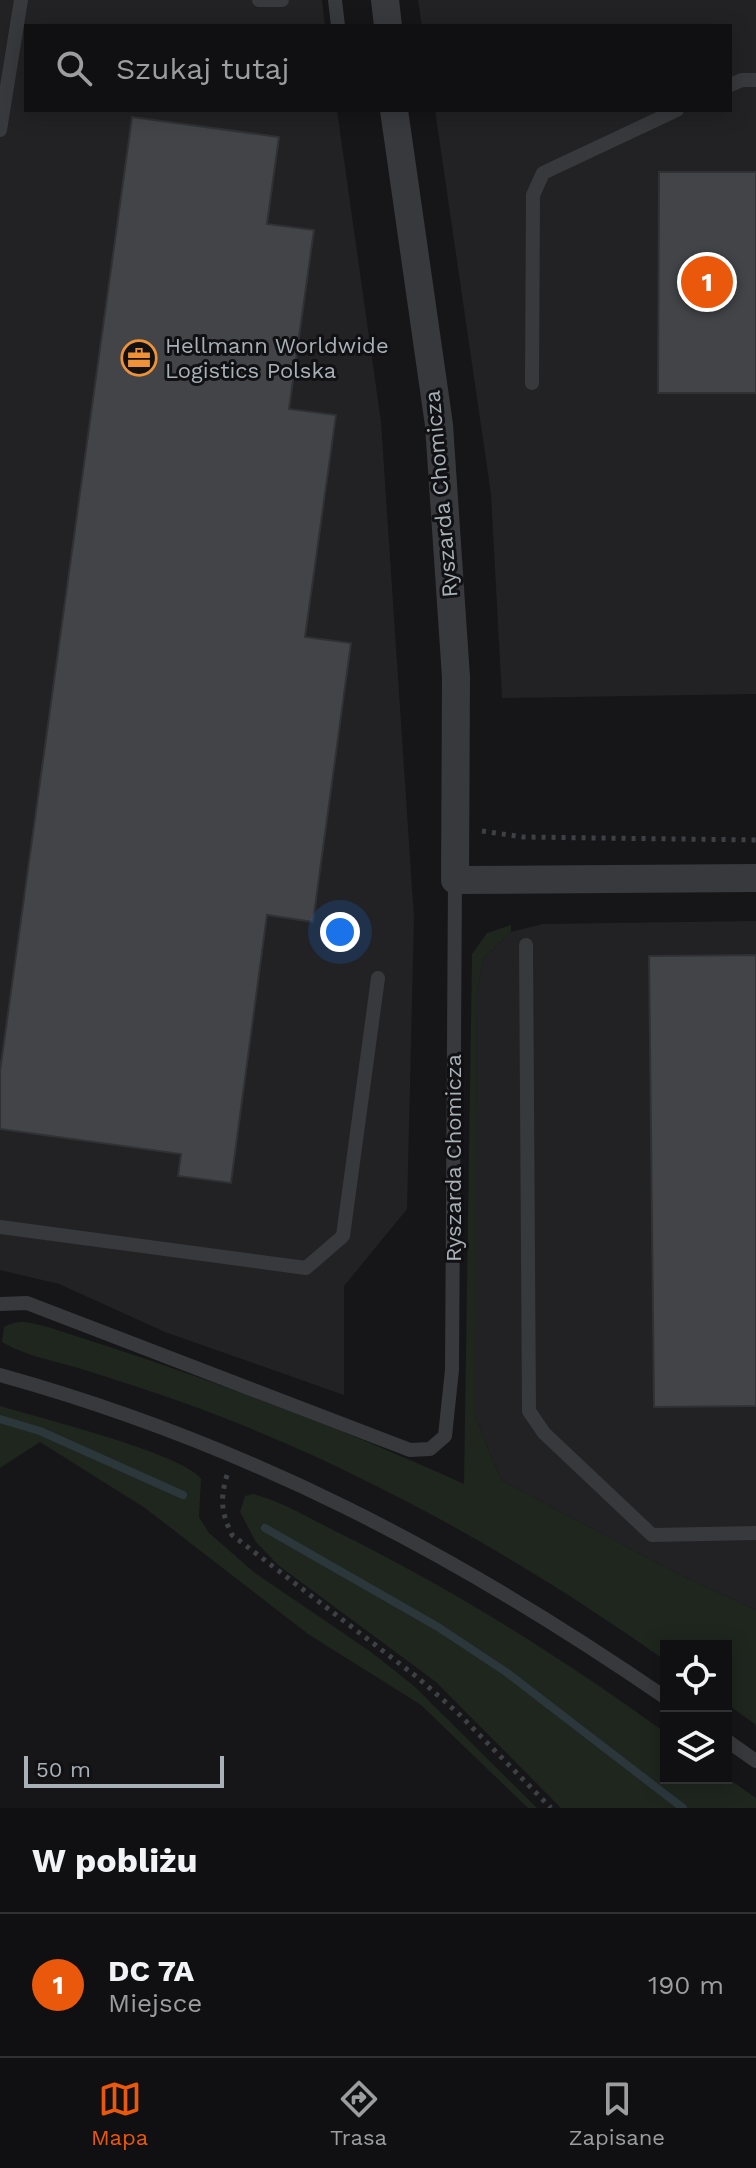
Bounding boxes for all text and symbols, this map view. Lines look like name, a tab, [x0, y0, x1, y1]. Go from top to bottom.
search box	[24, 24, 732, 112]
icon: search	[52, 46, 96, 90]
text: Szukaj tutaj	[116, 51, 290, 86]
pin: 1	[681, 252, 733, 312]
place label: Hellmann Worldwide Logistics Polska	[165, 333, 389, 383]
office icon: Hellmann Worldwide Logistics Polska	[120, 339, 158, 377]
street label: Ryszarda Chomicza	[419, 389, 463, 599]
your location	[320, 912, 360, 952]
street label: Ryszarda Chomicza	[441, 1054, 466, 1262]
map controls	[660, 1640, 732, 1784]
button: locate	[660, 1640, 732, 1712]
button: layers	[660, 1712, 732, 1784]
scale bar	[24, 1752, 224, 1788]
text: 50 m	[36, 1757, 91, 1782]
text: W pobliżu	[32, 1840, 198, 1880]
text: DC 7A	[108, 1953, 194, 1988]
text: 1	[52, 1970, 64, 2000]
text: 190 m	[648, 1970, 724, 2000]
text: Miejsce	[108, 1988, 202, 2018]
tab: Mapa	[91, 2077, 148, 2150]
tab: Trasa	[330, 2077, 387, 2150]
tab: Zapisane	[569, 2077, 665, 2150]

